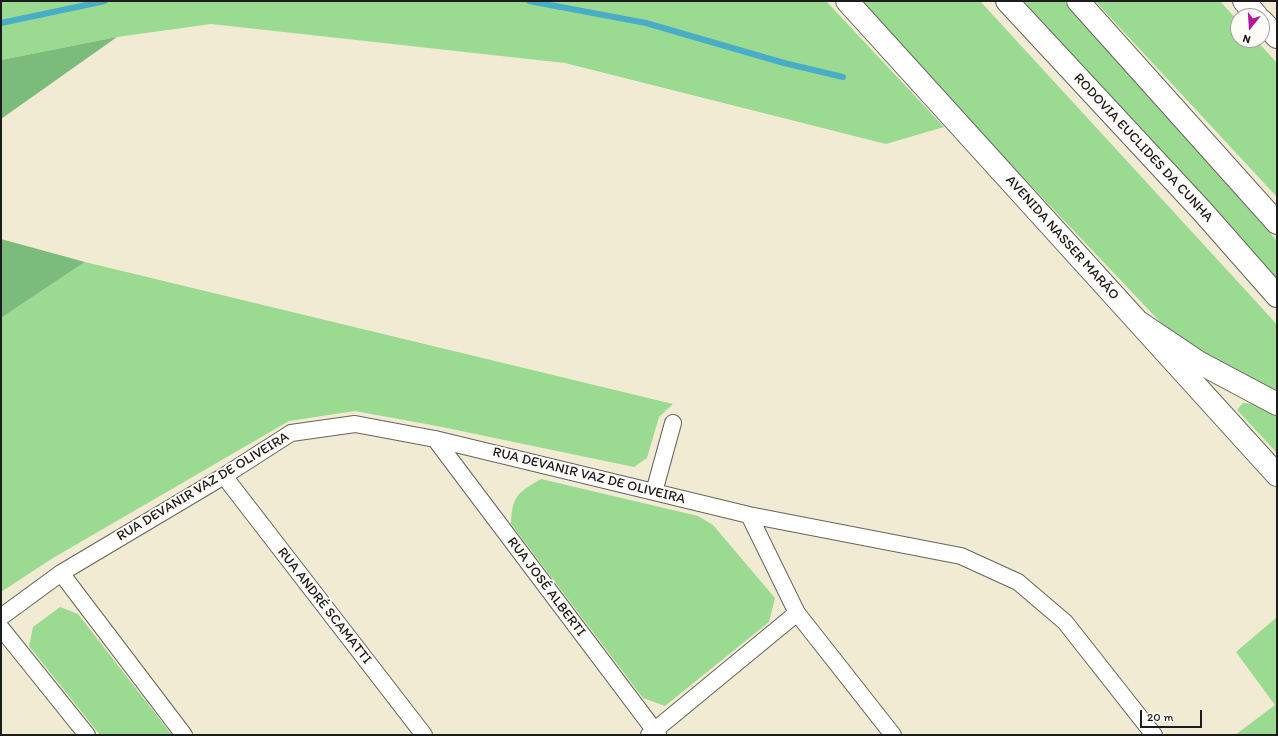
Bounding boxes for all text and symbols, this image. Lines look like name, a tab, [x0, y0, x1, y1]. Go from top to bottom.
north arrow	[1230, 8, 1270, 48]
text: N	[1241, 32, 1252, 46]
street label: RODOVIA EUCLIDES DA CUNHA	[1070, 70, 1216, 226]
street label: AVENIDA NASSER MARÃO	[1002, 172, 1122, 304]
street label: RUA DEVANIR VAZ DE OLIVEIRA	[114, 429, 292, 545]
street label: RUA DEVANIR VAZ DE OLIVEIRA	[491, 444, 687, 508]
street label: RUA JOSÉ ALBERTI	[503, 534, 589, 640]
street label: RUA ANDRÉ SCAMATTI	[273, 544, 375, 668]
scale bar	[1142, 702, 1204, 728]
text: 20 m	[1147, 710, 1174, 724]

